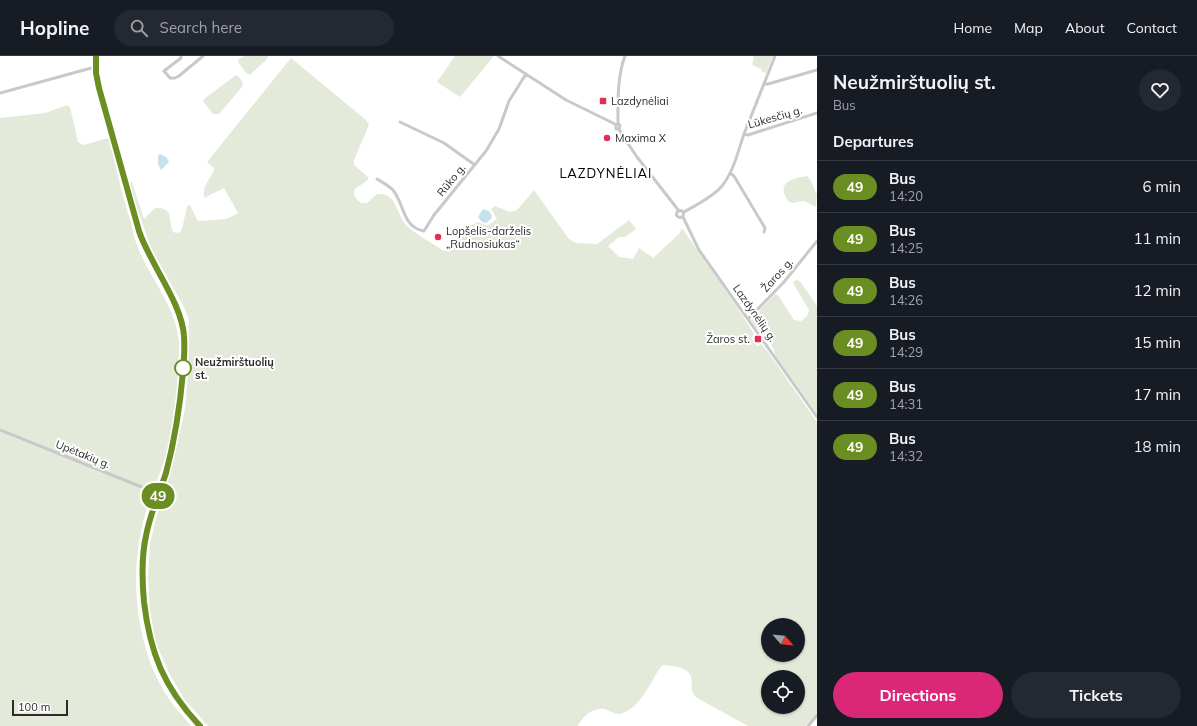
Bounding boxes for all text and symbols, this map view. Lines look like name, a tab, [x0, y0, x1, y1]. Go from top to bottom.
search box	[114, 10, 394, 46]
text: Hopline	[20, 16, 90, 40]
icon: search	[128, 17, 150, 39]
text: Search here	[160, 18, 242, 37]
text: Home	[953, 19, 992, 37]
text: Map	[1014, 19, 1043, 37]
text: About	[1065, 19, 1105, 37]
text: Contact	[1127, 19, 1177, 37]
button: heart	[1139, 69, 1181, 111]
text: Neužmirštuolių st.	[833, 70, 996, 94]
place label: Lazdynėliai	[611, 94, 669, 108]
marker: Lazdynėliai	[598, 96, 608, 106]
text: Bus	[833, 97, 856, 113]
street label: Lūkesčių g.	[746, 103, 804, 131]
place label: Maxima X	[615, 131, 667, 145]
text: Departures	[833, 132, 914, 151]
marker: Maxima X	[602, 133, 612, 143]
street label: Rūko g.	[434, 161, 468, 199]
district label: LAZDYNĖLIAI	[560, 165, 652, 181]
text: Bus	[889, 169, 916, 188]
text: 6 min	[1143, 177, 1181, 196]
text: 49	[847, 178, 863, 196]
text: 14:20	[889, 188, 923, 204]
text: Bus	[889, 221, 916, 240]
place label: Lopšelis-darželis „Rudnosiukas“	[446, 224, 531, 251]
text: 11 min	[1134, 229, 1181, 248]
text: 49	[847, 230, 863, 248]
marker: Lopšelis-darželis „Rudnosiukas“	[433, 232, 443, 242]
text: 14:25	[889, 240, 923, 256]
street label: Žaros g.	[758, 255, 796, 295]
text: Bus	[889, 273, 916, 292]
text: 12 min	[1134, 281, 1181, 300]
street label: Lazdynėlių g.	[730, 282, 780, 344]
text: 49	[847, 282, 863, 300]
text: 14:26	[889, 292, 923, 308]
text: Bus	[889, 325, 916, 344]
place label: Žaros st.	[707, 332, 750, 346]
text: 15 min	[1134, 333, 1181, 352]
marker: Žaros st.	[753, 334, 763, 344]
text: 49	[847, 334, 863, 352]
text: 14:29	[889, 344, 923, 360]
place label: Neužmirštuolių st.	[195, 355, 274, 382]
marker: Neužmirštuolių st.	[174, 359, 192, 377]
text: Bus	[889, 377, 916, 396]
text: 17 min	[1134, 385, 1181, 404]
text: 49	[847, 386, 863, 404]
text: 14:31	[889, 396, 923, 412]
text: Bus	[889, 429, 916, 448]
street label: Upėtakių g.	[54, 437, 112, 471]
text: 18 min	[1134, 437, 1181, 456]
text: 49	[847, 438, 863, 456]
text: 14:32	[889, 448, 923, 464]
line badge: 49	[140, 483, 176, 509]
text: 49	[150, 487, 166, 505]
north arrow	[761, 618, 805, 662]
map controls	[761, 618, 805, 714]
button: locate	[761, 670, 805, 714]
button: Directions	[833, 672, 1003, 718]
button: Tickets	[1011, 672, 1181, 718]
scale bar	[12, 698, 68, 717]
text: 100 m	[18, 700, 50, 714]

